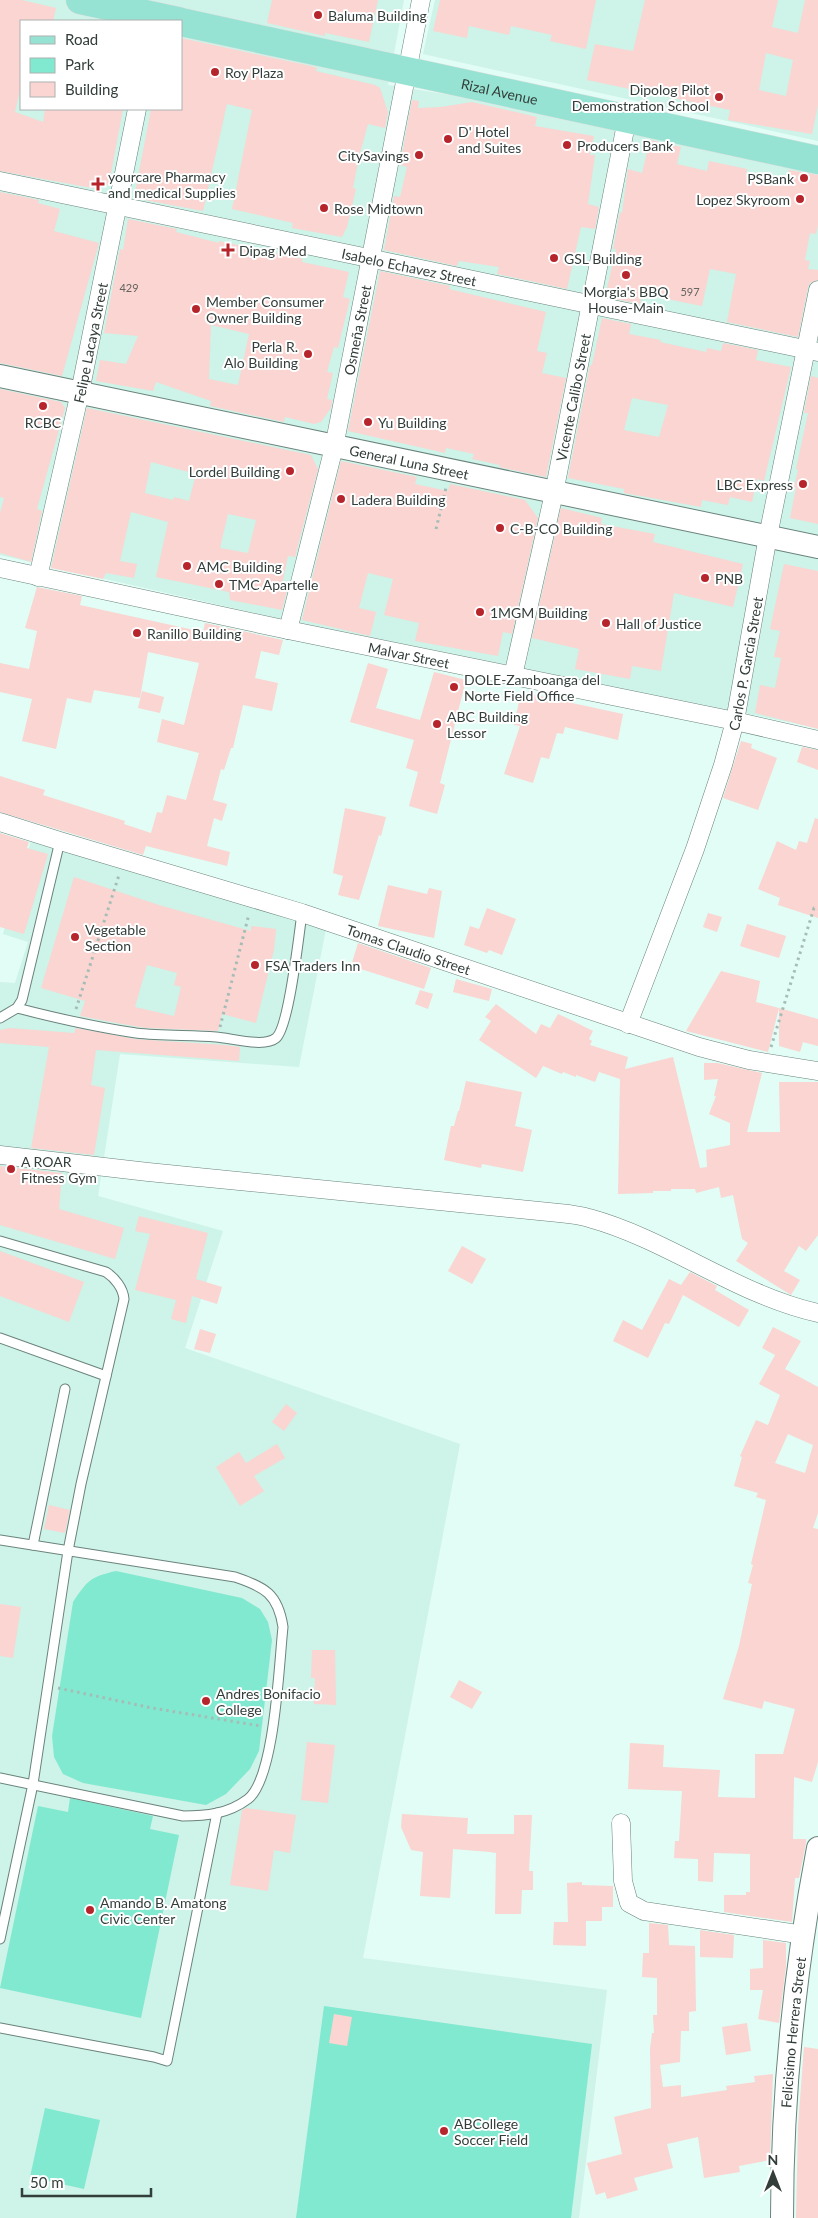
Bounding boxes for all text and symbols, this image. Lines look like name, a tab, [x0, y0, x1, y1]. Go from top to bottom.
place label: Baluma Building	[328, 7, 427, 24]
marker: Baluma Building	[312, 9, 324, 21]
legend	[20, 20, 182, 110]
text: Road	[65, 30, 98, 48]
text: Park	[65, 55, 95, 73]
place label: Roy Plaza	[225, 64, 283, 81]
marker: Roy Plaza	[209, 66, 221, 78]
street label: Rizal Avenue	[460, 74, 540, 108]
text: Building	[65, 80, 118, 98]
place label: Dipolog Pilot Demonstration School	[572, 81, 709, 114]
marker: Dipolog Pilot Demonstration School	[713, 91, 725, 103]
place label: D' Hotel and Suites	[458, 123, 521, 156]
marker: D' Hotel and Suites	[442, 133, 454, 145]
place label: Producers Bank	[577, 137, 674, 154]
marker: Producers Bank	[561, 139, 573, 151]
place label: CitySavings	[338, 147, 409, 164]
marker: CitySavings	[413, 149, 425, 161]
place label: yourcare Pharmacy and medical Supplies	[108, 168, 236, 201]
place label: PSBank	[747, 170, 795, 187]
marker: PSBank	[798, 172, 810, 184]
marker: yourcare Pharmacy and medical Supplies	[92, 178, 104, 190]
place label: Lopez Skyroom	[696, 191, 790, 208]
marker: Lopez Skyroom	[794, 193, 806, 205]
place label: Rose Midtown	[334, 200, 423, 217]
marker: Rose Midtown	[318, 202, 330, 214]
place label: Dipag Med	[239, 242, 307, 259]
marker: Dipag Med	[221, 243, 235, 257]
street label: Isabelo Echavez Street	[340, 244, 478, 289]
place label: GSL Building	[564, 250, 642, 267]
marker: GSL Building	[548, 252, 560, 264]
marker: Morgia's BBQ House-Main	[620, 269, 632, 281]
street label: Felipe Lacaya Street	[69, 281, 110, 405]
house number: 429	[119, 281, 139, 294]
street label: Osmeña Street	[340, 283, 374, 376]
place label: Morgia's BBQ House-Main	[584, 283, 669, 316]
house number: 597	[680, 285, 700, 298]
place label: Member Consumer Owner Building	[206, 293, 324, 326]
marker: Member Consumer Owner Building	[190, 303, 202, 315]
street label: Vicente Calibo Street	[552, 332, 593, 463]
place label: Perla R. Alo Building	[224, 338, 298, 371]
marker: Perla R. Alo Building	[302, 348, 314, 360]
marker: RCBC	[37, 400, 49, 412]
place label: RCBC	[25, 414, 62, 431]
place label: Yu Building	[378, 414, 447, 431]
marker: Yu Building	[362, 416, 374, 428]
street label: General Luna Street	[348, 441, 470, 482]
place label: Lordel Building	[189, 463, 280, 480]
marker: Lordel Building	[284, 465, 296, 477]
place label: LBC Express	[717, 476, 793, 493]
marker: LBC Express	[797, 478, 809, 490]
place label: Ladera Building	[351, 491, 446, 508]
marker: Ladera Building	[335, 493, 347, 505]
place label: C-B-CO Building	[510, 520, 612, 537]
marker: C-B-CO Building	[494, 522, 506, 534]
place label: AMC Building	[197, 558, 282, 575]
marker: AMC Building	[181, 560, 193, 572]
place label: PNB	[715, 570, 743, 587]
marker: PNB	[699, 572, 711, 584]
place label: TMC Apartelle	[229, 576, 318, 593]
marker: TMC Apartelle	[213, 578, 225, 590]
street label: Carlos P. Garcia Street	[724, 595, 766, 732]
place label: 1MGM Building	[490, 604, 588, 621]
marker: 1MGM Building	[474, 606, 486, 618]
place label: Hall of Justice	[616, 615, 701, 632]
marker: Hall of Justice	[600, 617, 612, 629]
place label: Ranillo Building	[147, 625, 242, 642]
marker: Ranillo Building	[131, 627, 143, 639]
street label: Malvar Street	[367, 638, 451, 671]
place label: DOLE-Zamboanga del Norte Field Office	[464, 671, 600, 704]
marker: DOLE-Zamboanga del Norte Field Office	[448, 681, 460, 693]
place label: ABC Building Lessor	[447, 708, 528, 741]
marker: ABC Building Lessor	[431, 718, 443, 730]
street label: Tomas Claudio Street	[344, 920, 473, 978]
place label: Vegetable Section	[85, 921, 146, 954]
marker: Vegetable Section	[69, 931, 81, 943]
place label: FSA Traders Inn	[265, 957, 360, 974]
marker: FSA Traders Inn	[249, 959, 261, 971]
place label: A ROAR Fitness Gym	[21, 1153, 97, 1186]
marker: A ROAR Fitness Gym	[5, 1163, 17, 1175]
place label: Andres Bonifacio College	[216, 1685, 321, 1718]
marker: Andres Bonifacio College	[200, 1695, 212, 1707]
place label: Amando B. Amatong Civic Center	[100, 1894, 226, 1927]
marker: Amando B. Amatong Civic Center	[84, 1904, 96, 1916]
street label: Felicisimo Herrera Street	[777, 1956, 809, 2108]
place label: ABCollege Soccer Field	[454, 2115, 528, 2148]
marker: ABCollege Soccer Field	[438, 2125, 450, 2137]
north arrow	[748, 2148, 798, 2198]
text: N	[768, 2151, 778, 2168]
scale bar	[22, 2166, 151, 2198]
text: 50 m	[30, 2173, 64, 2191]

